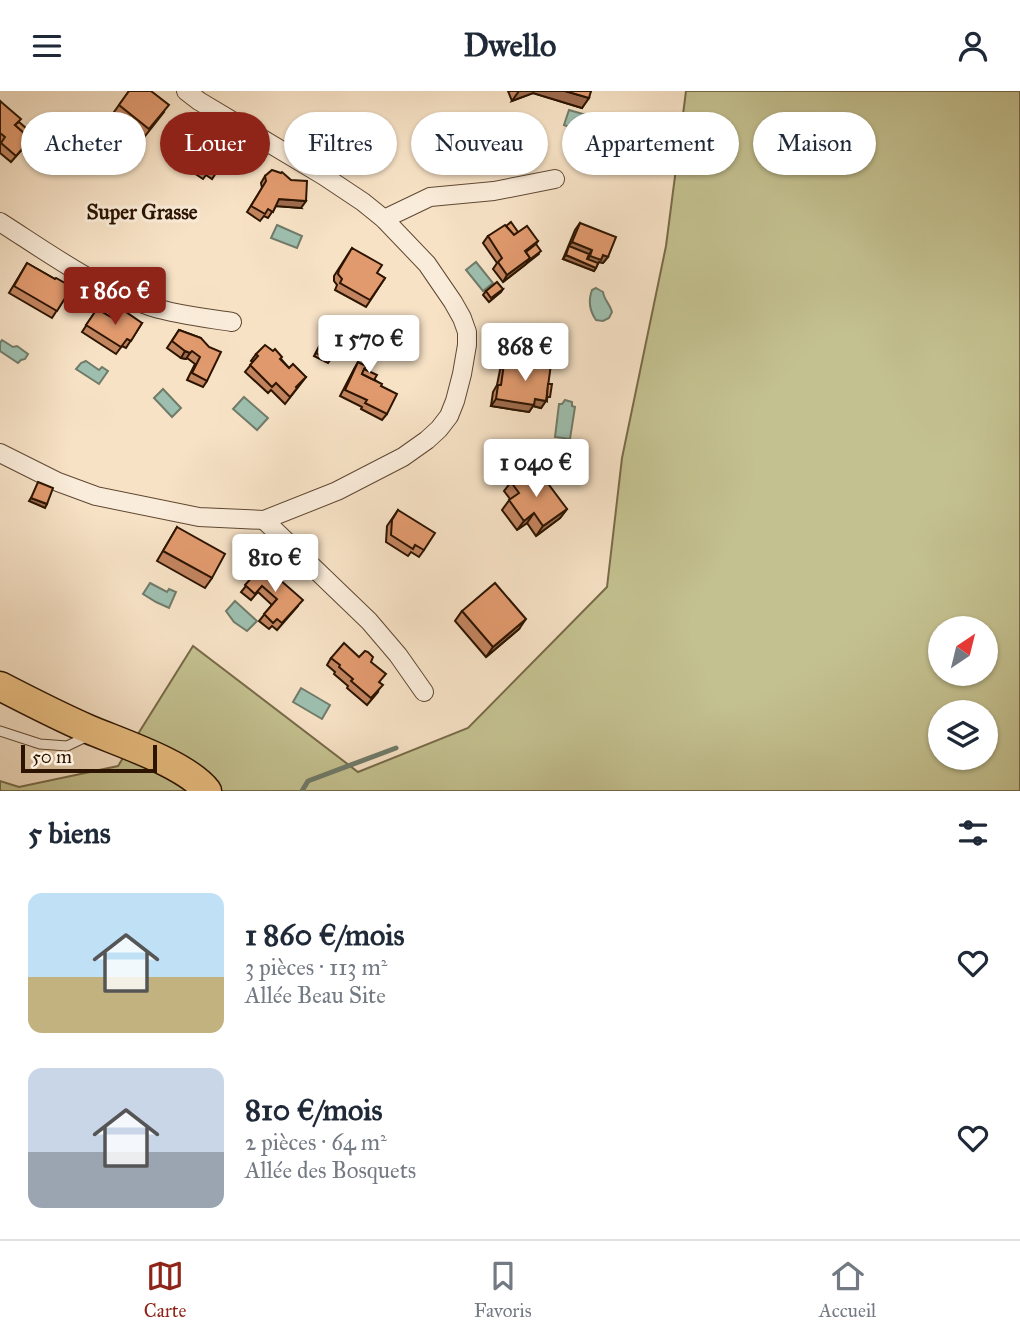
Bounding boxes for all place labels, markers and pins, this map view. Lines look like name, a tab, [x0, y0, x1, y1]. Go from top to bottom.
pin: 1 860 €	[50, 267, 180, 327]
pin: 1 570 €	[304, 315, 434, 375]
pin: 868 €	[476, 323, 574, 383]
pin: 1 040 €	[471, 439, 601, 499]
pin: 810 €	[226, 535, 324, 594]

